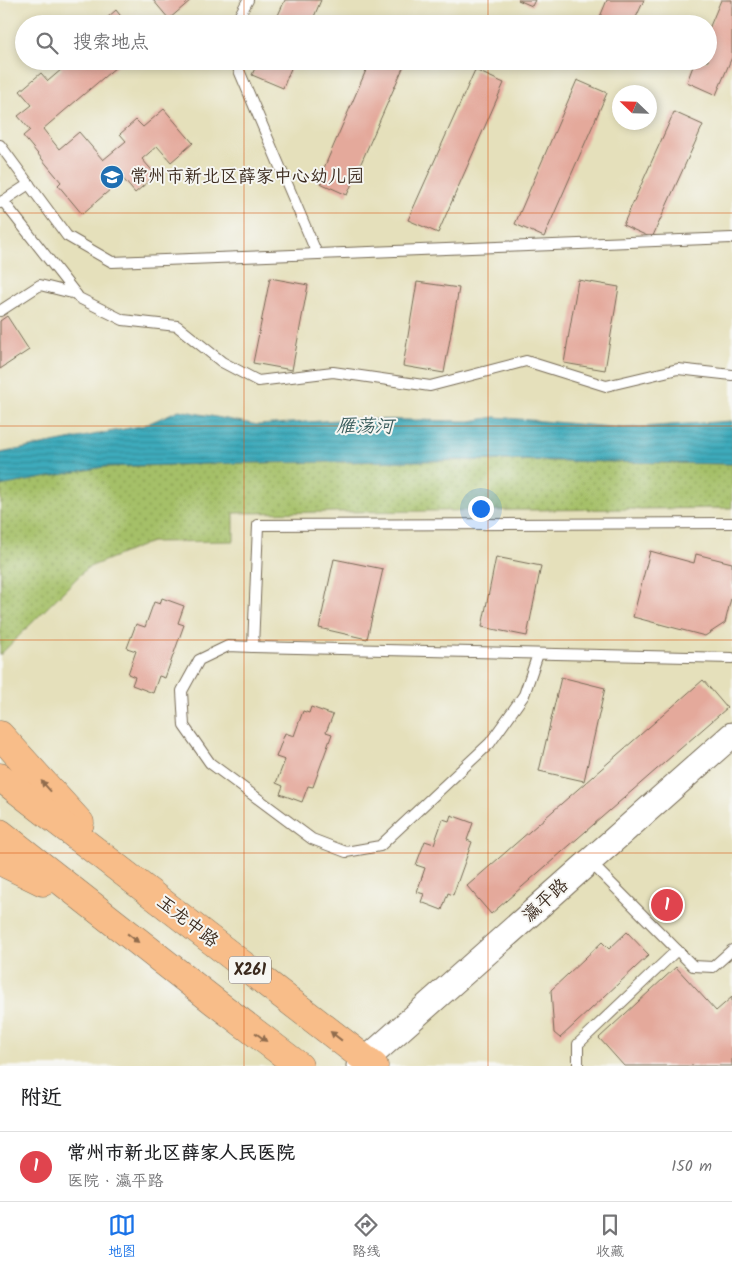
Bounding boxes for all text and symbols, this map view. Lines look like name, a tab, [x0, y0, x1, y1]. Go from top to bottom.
search box	[15, 15, 717, 70]
text: 搜索地点	[73, 28, 149, 58]
icon: search	[33, 29, 61, 57]
north arrow	[612, 85, 657, 130]
place label: 常州市新北区薛家中心幼儿园	[130, 163, 364, 192]
school or university icon: 常州市新北区薛家中心幼儿园	[99, 164, 125, 190]
water label: 雁荡河	[336, 412, 397, 443]
your location	[468, 496, 494, 522]
one-way arrow	[40, 780, 52, 792]
street label: 瀛平路	[516, 872, 576, 930]
pin: 1	[651, 886, 683, 924]
street label: 玉龙中路	[150, 888, 224, 956]
one-way arrow	[126, 932, 139, 943]
road number: X261	[229, 956, 271, 984]
one-way arrow	[330, 1031, 343, 1042]
one-way arrow	[254, 1032, 267, 1043]
text: 附近	[20, 1082, 62, 1115]
text: 常州市新北区薛家人民医院	[67, 1139, 295, 1169]
text: 1	[34, 1154, 38, 1179]
text: 150 m	[671, 1154, 712, 1179]
text: 医院 · 瀛平路	[67, 1169, 164, 1194]
tab: 地图	[108, 1211, 136, 1263]
tab: 路线	[352, 1211, 380, 1263]
tab: 收藏	[596, 1211, 624, 1263]

